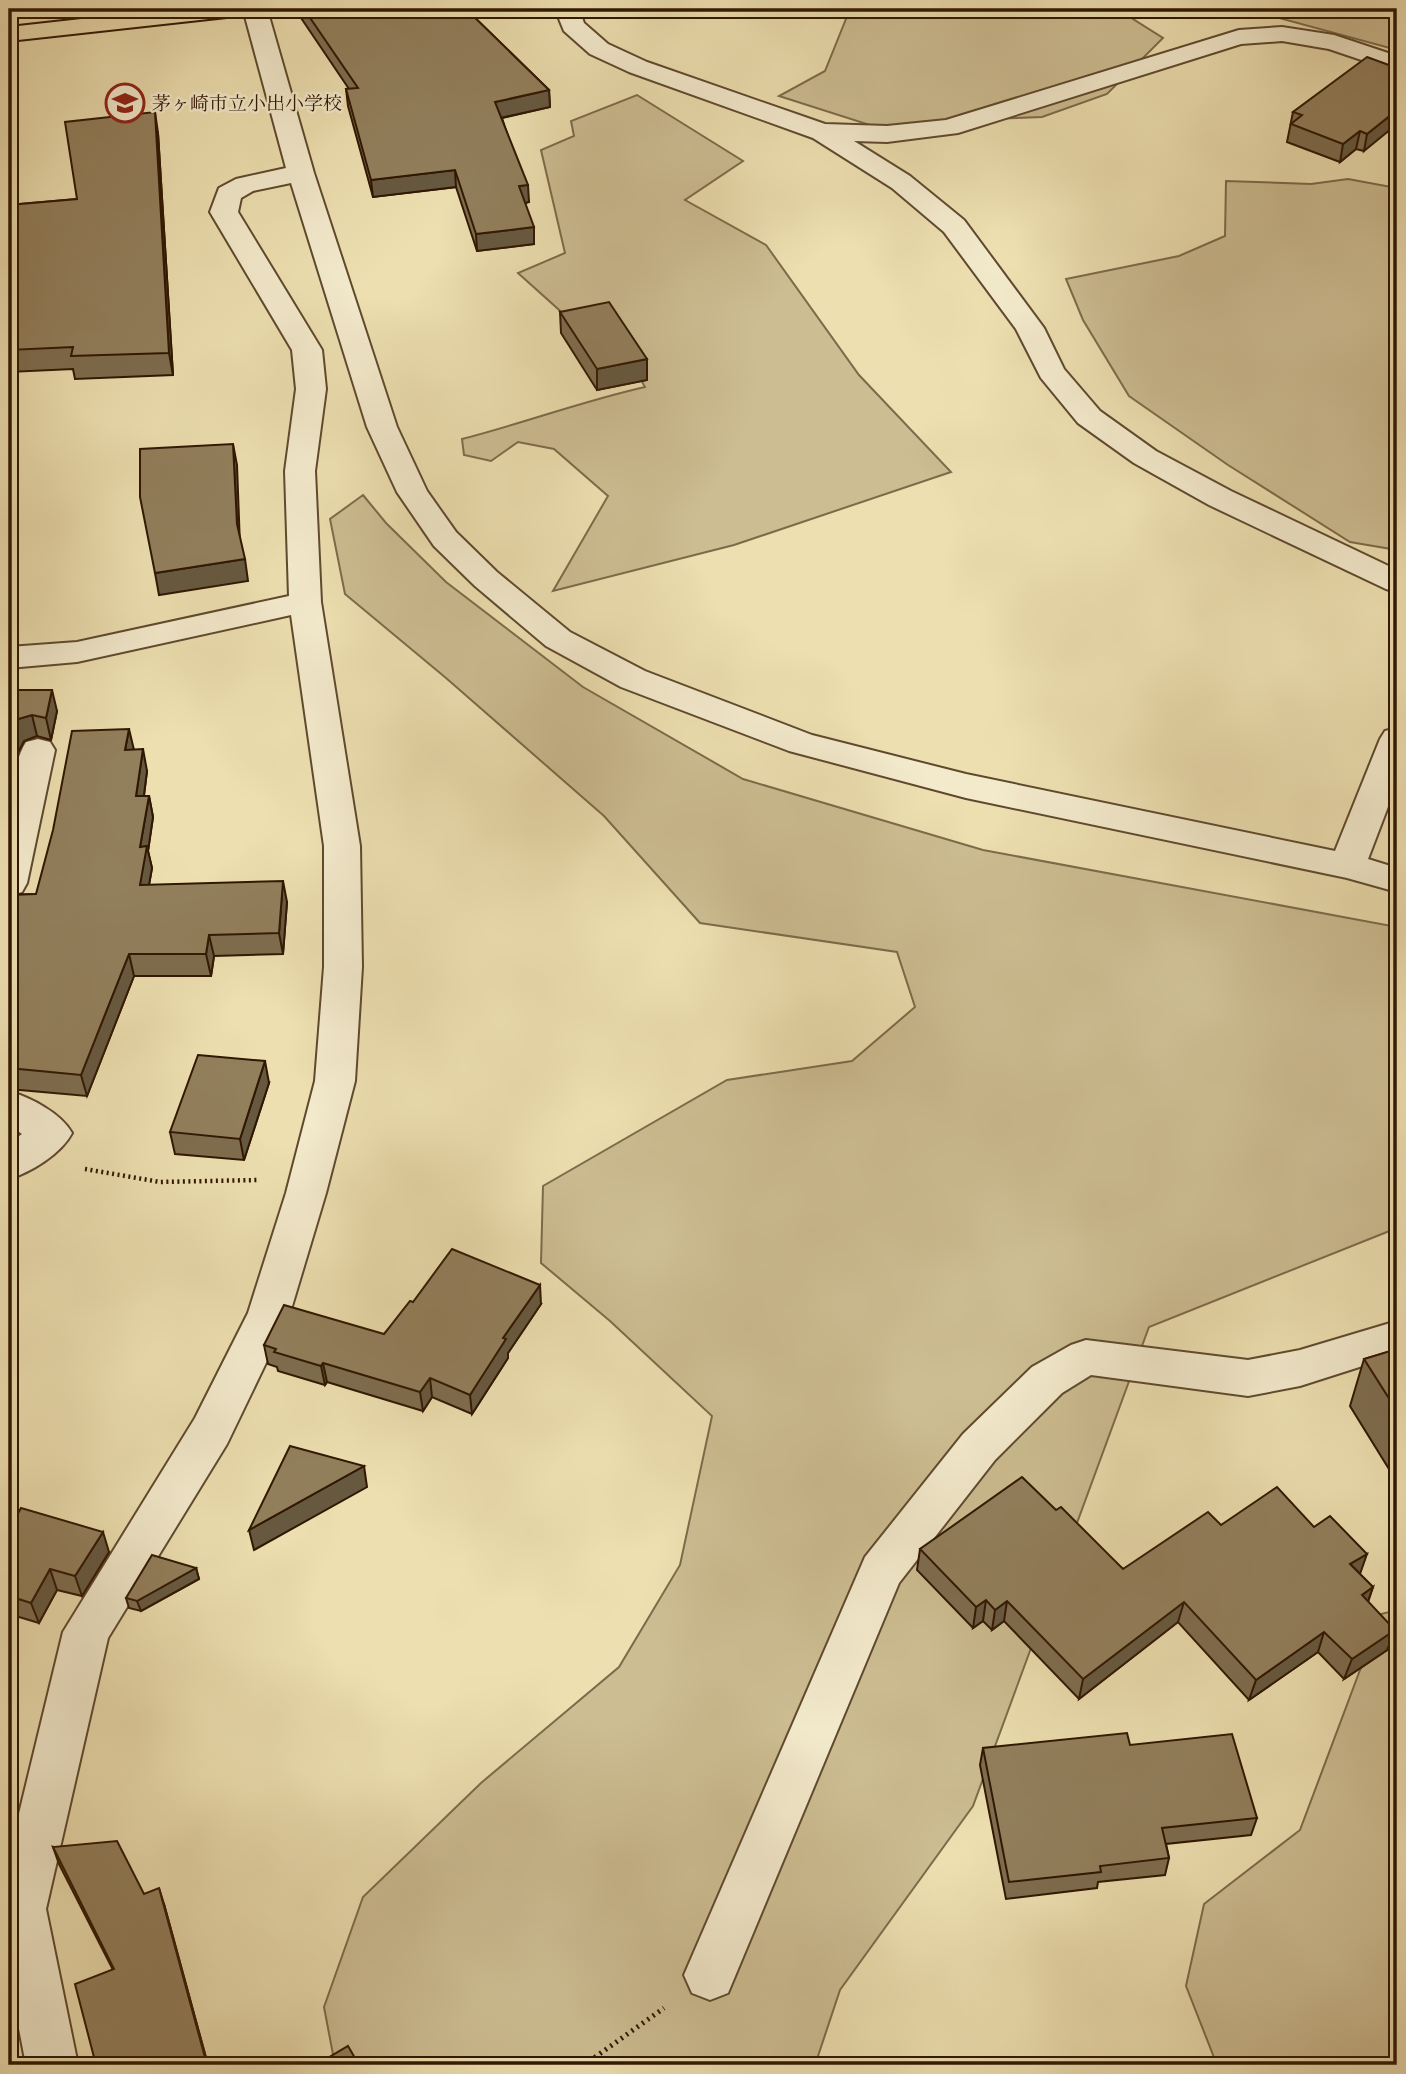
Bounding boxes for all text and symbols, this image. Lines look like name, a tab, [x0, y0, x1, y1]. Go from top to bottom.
school or university icon: 茅ヶ崎市立小出小学校	[104, 82, 146, 124]
place label: 茅ヶ崎市立小出小学校	[152, 91, 342, 117]

